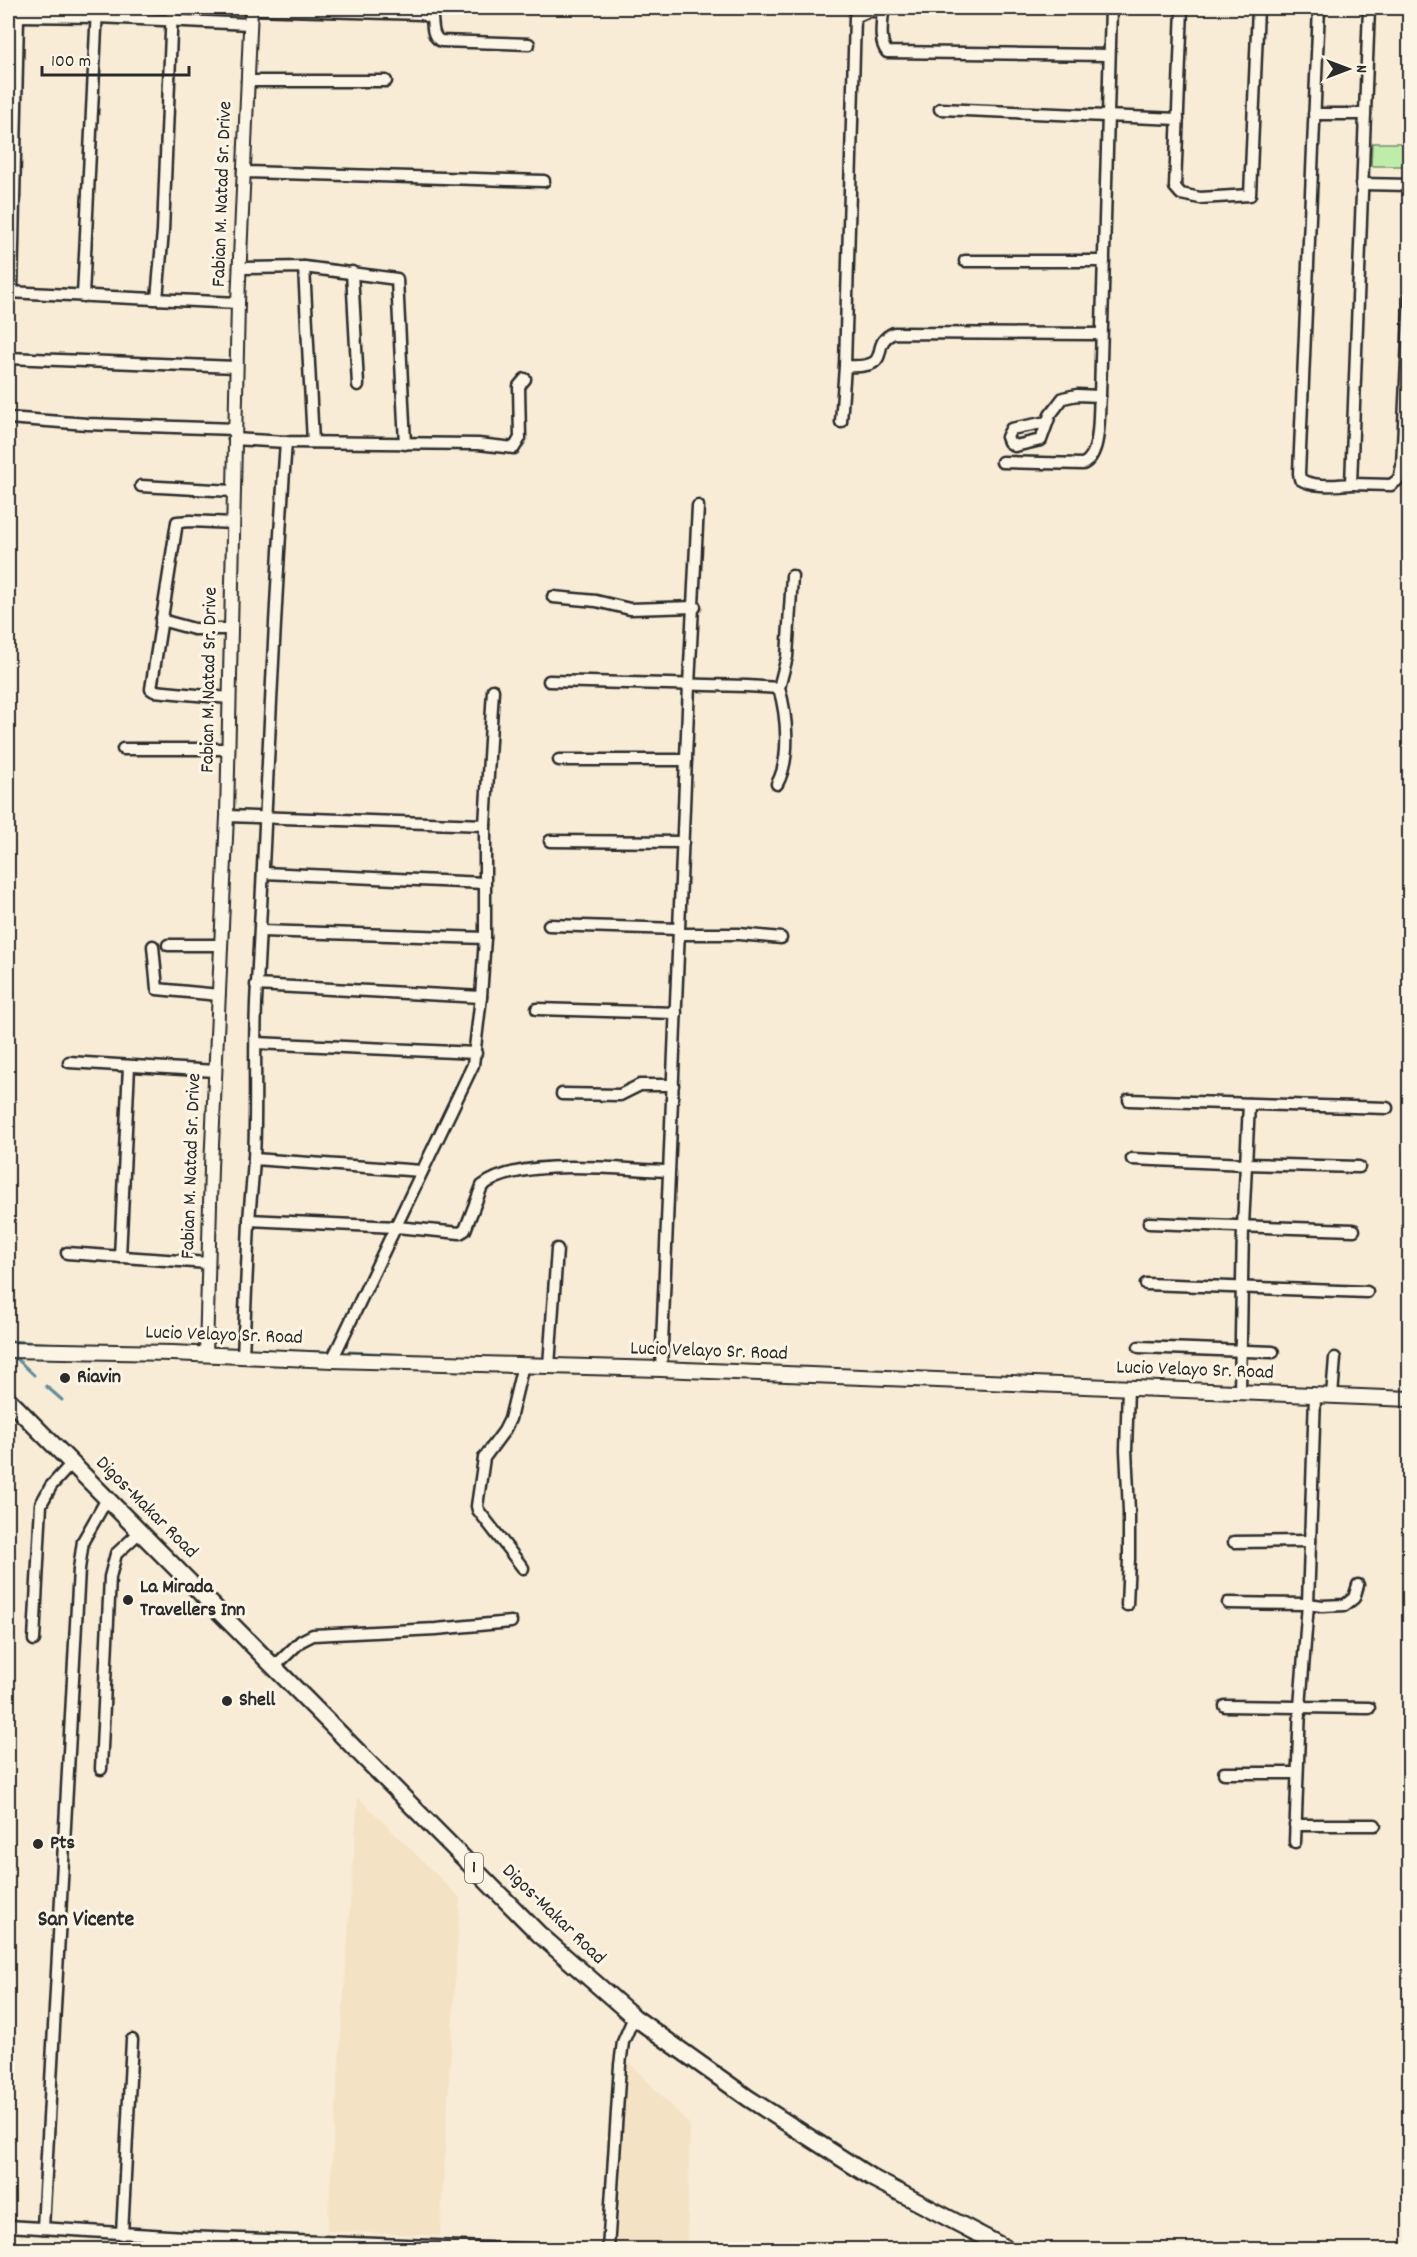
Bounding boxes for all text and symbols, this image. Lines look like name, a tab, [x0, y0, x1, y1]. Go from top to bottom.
scale bar	[42, 39, 189, 77]
north arrow	[1318, 39, 1378, 99]
text: 100 m	[51, 50, 91, 75]
text: N	[1349, 65, 1372, 73]
street label: Fabian M. Natad Sr. Drive	[206, 100, 240, 287]
street label: Fabian M. Natad Sr. Drive	[194, 587, 226, 773]
street label: Fabian M. Natad Sr. Drive	[175, 1072, 209, 1259]
street label: Lucio Velayo Sr. Road	[145, 1319, 303, 1353]
street label: Lucio Velayo Sr. Road	[630, 1335, 788, 1369]
street label: Lucio Velayo Sr. Road	[1116, 1354, 1274, 1388]
place label: Riavin	[77, 1364, 121, 1392]
marker: Riavin	[58, 1371, 72, 1385]
street label: Digos-Makar Road	[88, 1450, 204, 1566]
place label: La Mirada Travellers Inn	[140, 1574, 245, 1625]
marker: La Mirada Travellers Inn	[121, 1593, 135, 1607]
place label: Shell	[239, 1687, 276, 1715]
marker: Shell	[220, 1694, 234, 1708]
place label: Pts	[50, 1830, 75, 1858]
marker: Pts	[31, 1837, 45, 1851]
road number: 1	[465, 1853, 483, 1883]
street label: Digos-Makar Road	[495, 1858, 611, 1972]
district label: San Vicente	[38, 1905, 134, 1936]

